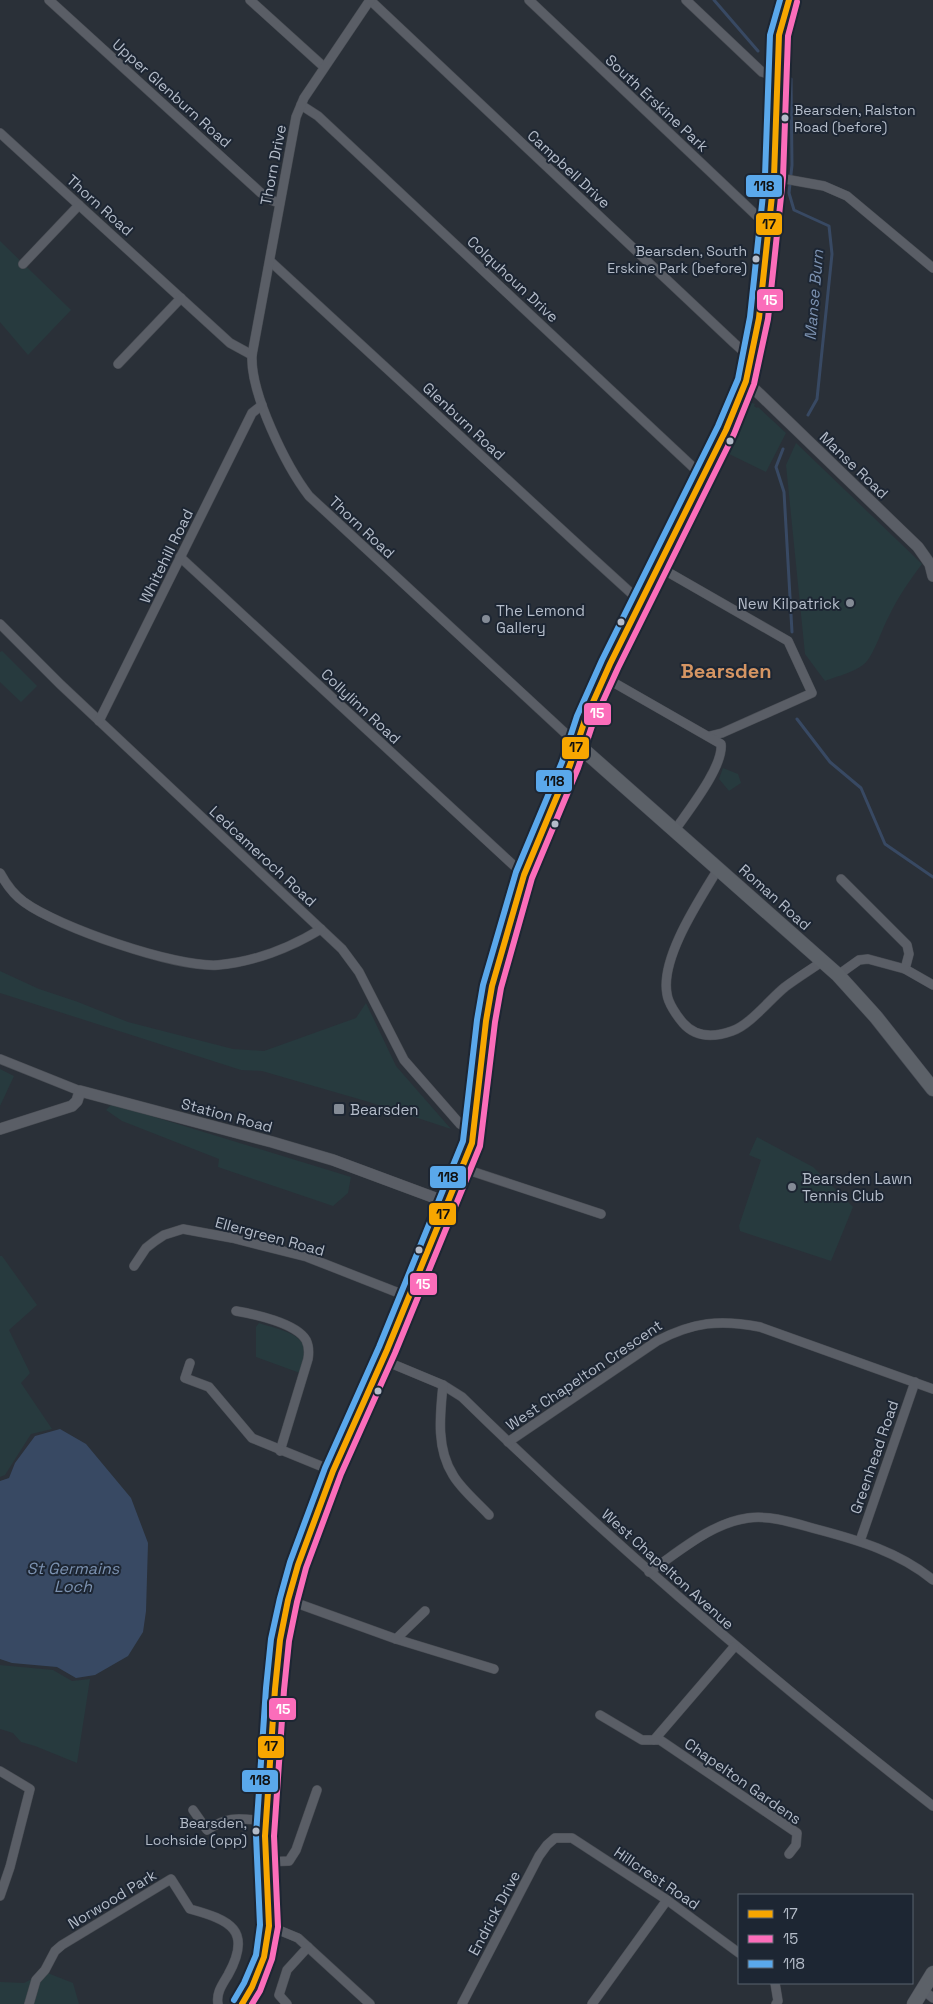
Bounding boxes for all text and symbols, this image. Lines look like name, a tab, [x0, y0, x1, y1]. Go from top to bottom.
street label: Upper Glenburn Road	[109, 35, 235, 151]
street label: South Erskine Park	[601, 50, 713, 156]
place label: Bearsden, Ralston Road (before)	[794, 101, 916, 136]
marker: Bearsden, Ralston Road (before)	[780, 113, 790, 123]
street label: Thorn Drive	[256, 123, 290, 207]
street label: Campbell Drive	[524, 126, 615, 212]
street label: Thorn Road	[63, 170, 137, 240]
line badge: 118	[745, 174, 783, 198]
text: 118	[753, 177, 775, 195]
line badge: 17	[755, 212, 783, 236]
text: 17	[762, 215, 776, 233]
street label: Colquhoun Drive	[463, 232, 563, 326]
place label: Bearsden, South Erskine Park (before)	[607, 242, 747, 277]
water label: Manse Burn	[800, 248, 829, 341]
marker: Bearsden, South Erskine Park (before)	[751, 254, 761, 264]
line badge: 15	[756, 288, 784, 312]
text: 15	[763, 291, 777, 309]
street label: Glenburn Road	[419, 378, 509, 464]
street label: Manse Road	[816, 428, 892, 502]
unlabelled marker	[725, 436, 735, 446]
street label: Thorn Road	[325, 492, 399, 562]
street label: Whitehill Road	[135, 506, 197, 606]
place label: New Kilpatrick	[738, 594, 840, 613]
marker: New Kilpatrick	[844, 597, 856, 609]
place label: The Lemond Gallery	[496, 601, 585, 637]
marker: The Lemond Gallery	[480, 613, 492, 625]
unlabelled marker	[616, 617, 626, 627]
district label: Bearsden	[680, 658, 772, 684]
street label: Collylinn Road	[317, 664, 405, 748]
line badge: 15	[583, 702, 612, 726]
text: 15	[590, 704, 604, 722]
line badge: 17	[561, 736, 590, 760]
text: 17	[569, 738, 583, 756]
line badge: 118	[535, 769, 573, 793]
text: 118	[543, 772, 565, 790]
street label: Ledcameroch Road	[205, 801, 321, 911]
unlabelled marker	[550, 819, 560, 829]
street label: Roman Road	[735, 860, 815, 934]
street label: Station Road	[179, 1094, 275, 1136]
place label: Bearsden	[350, 1100, 419, 1119]
marker: Bearsden	[332, 1102, 346, 1116]
line badge: 118	[429, 1165, 467, 1189]
text: 118	[437, 1168, 459, 1186]
place label: Bearsden Lawn Tennis Club	[802, 1169, 912, 1205]
marker: Bearsden Lawn Tennis Club	[786, 1181, 798, 1193]
line badge: 17	[428, 1202, 457, 1226]
text: 17	[436, 1205, 450, 1223]
street label: Ellergreen Road	[213, 1212, 327, 1260]
unlabelled marker	[414, 1245, 424, 1255]
line badge: 15	[409, 1272, 438, 1296]
text: 15	[416, 1275, 430, 1293]
street label: West Chapelton Crescent	[502, 1316, 666, 1434]
unlabelled marker	[373, 1386, 383, 1396]
street label: Greenhead Road	[846, 1398, 902, 1516]
street label: West Chapelton Avenue	[598, 1504, 738, 1634]
water label: St Germains Loch	[27, 1558, 120, 1597]
line badge: 15	[268, 1697, 297, 1721]
text: 15	[276, 1700, 290, 1718]
street label: Chapelton Gardens	[681, 1734, 805, 1828]
line badge: 17	[257, 1735, 285, 1759]
text: 17	[264, 1737, 278, 1755]
line badge: 118	[241, 1769, 279, 1793]
text: 118	[249, 1771, 271, 1789]
place label: Bearsden, Lochside (opp)	[145, 1814, 247, 1849]
marker: Bearsden, Lochside (opp)	[251, 1826, 261, 1836]
street label: Hillcrest Road	[610, 1842, 704, 1914]
street label: Norwood Park	[64, 1865, 160, 1933]
street label: Endrick Drive	[464, 1867, 524, 1959]
legend	[738, 1894, 913, 1984]
text: 17	[783, 1904, 798, 1923]
text: 15	[783, 1929, 798, 1948]
text: 118	[783, 1954, 805, 1973]

